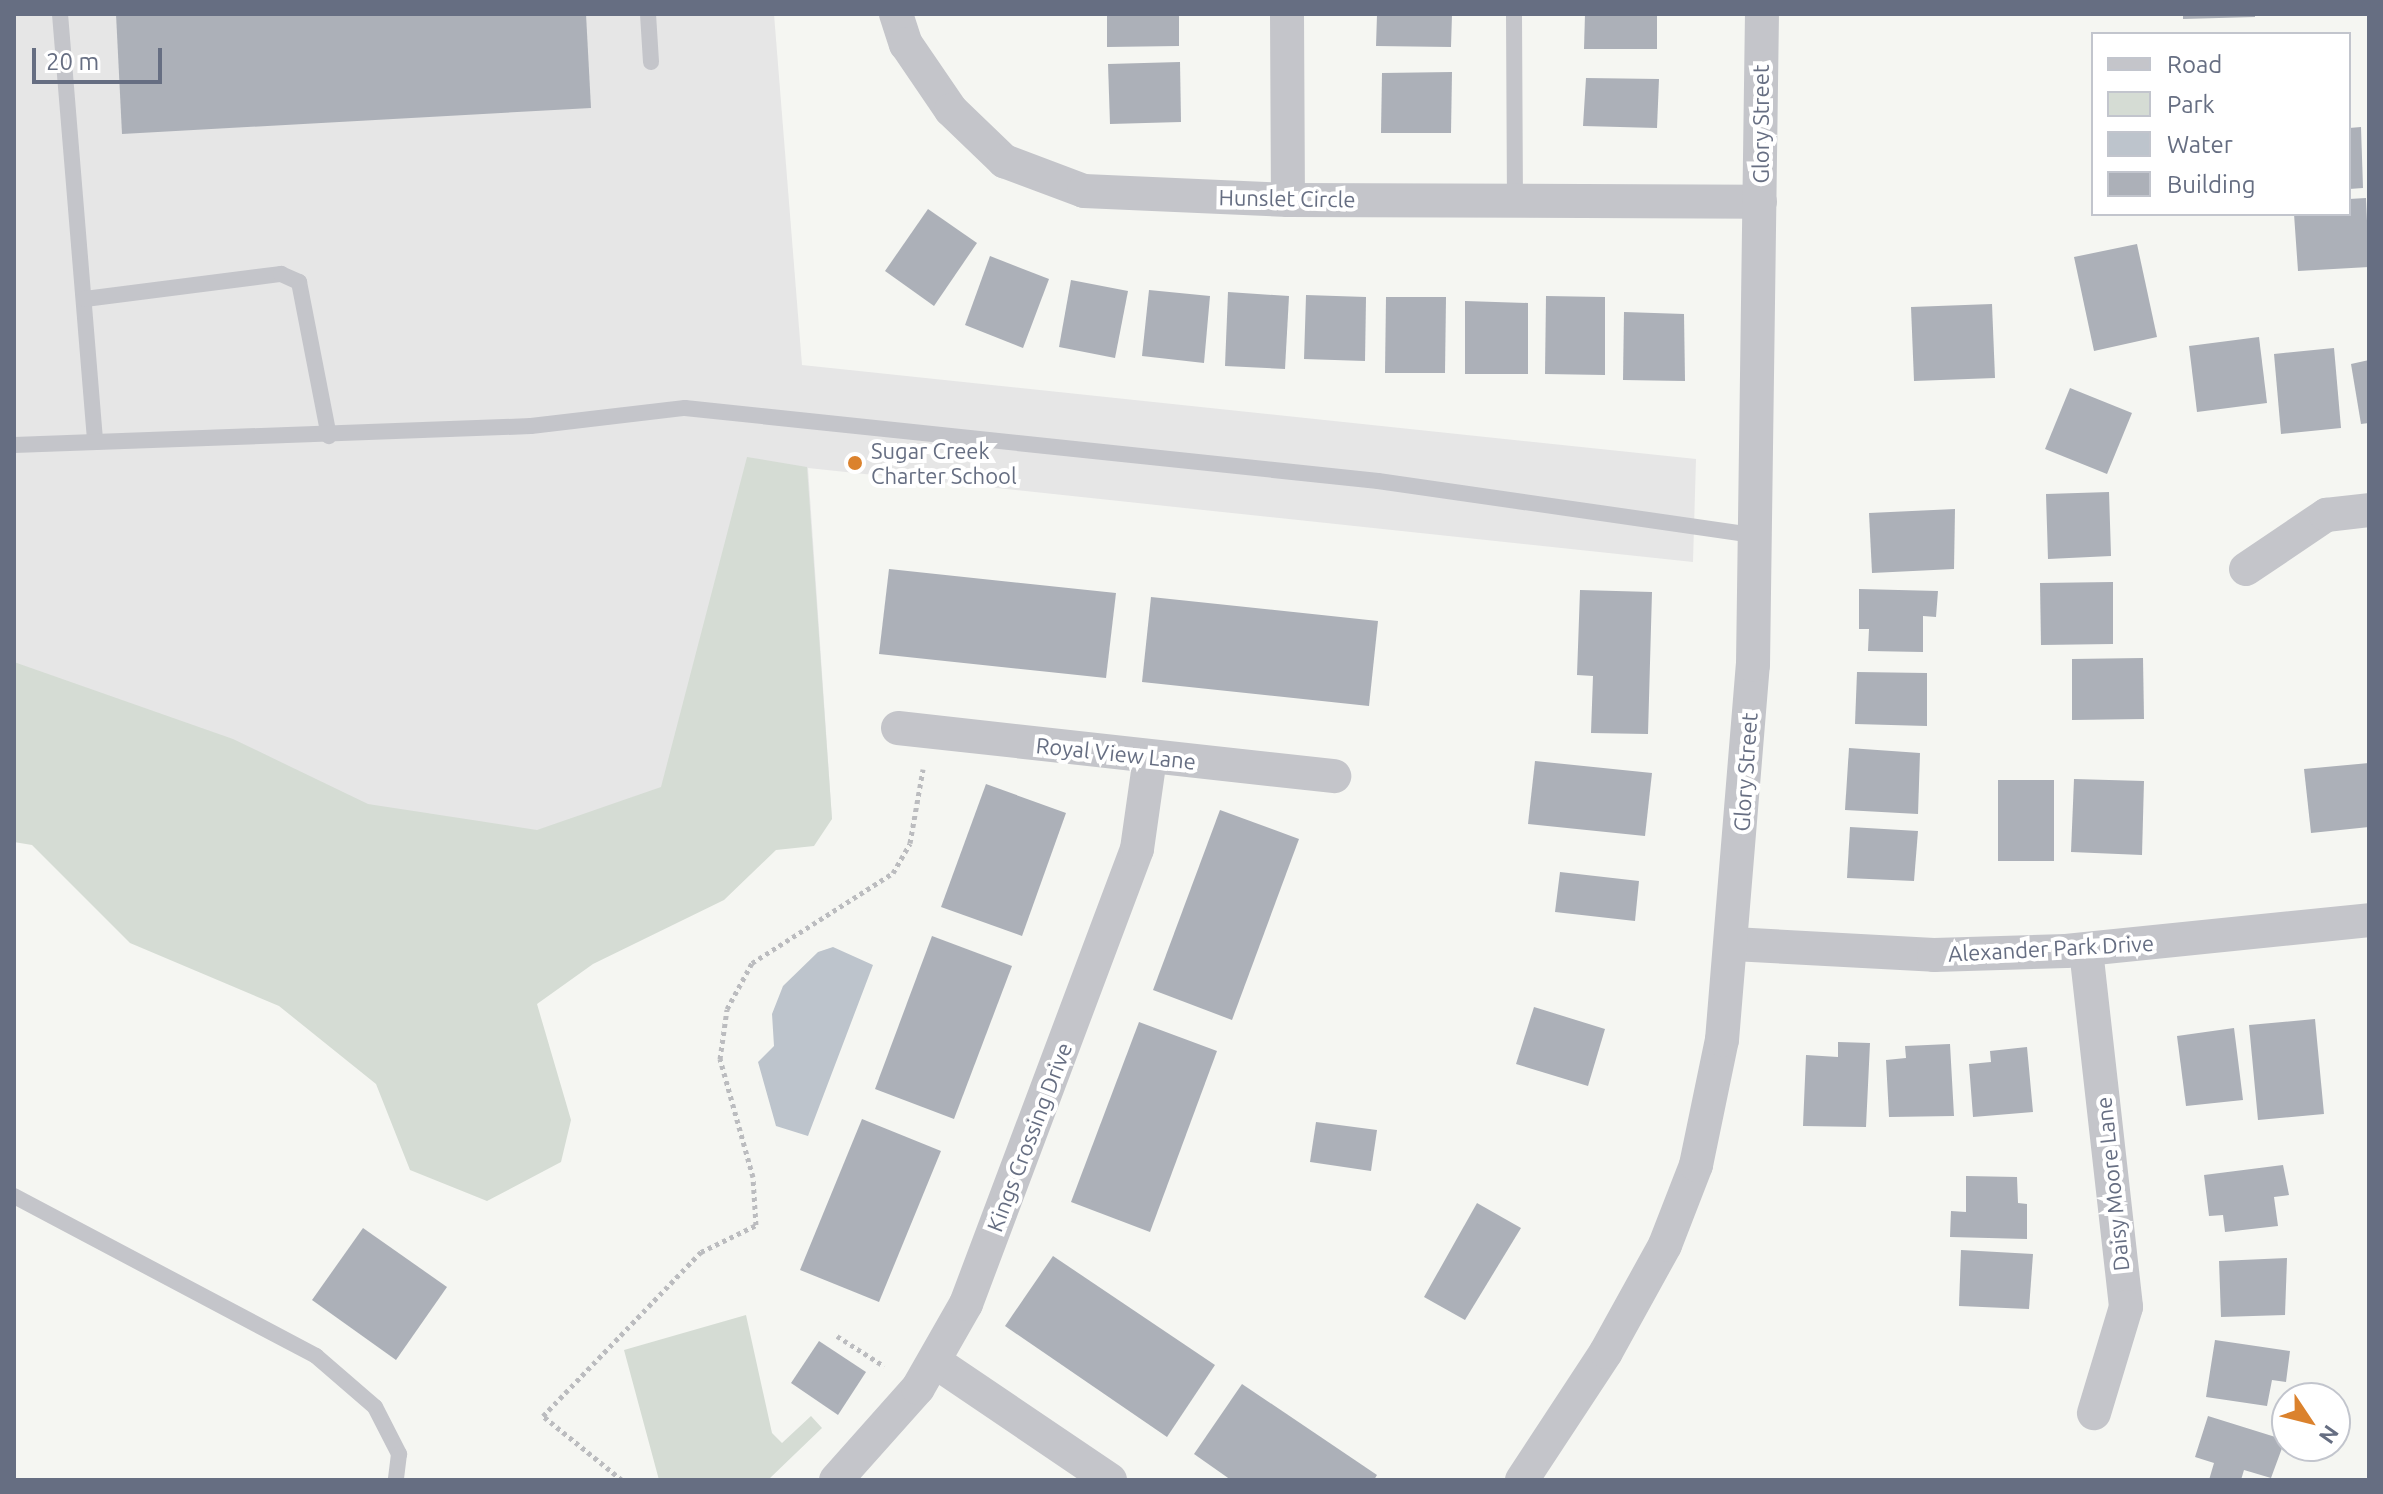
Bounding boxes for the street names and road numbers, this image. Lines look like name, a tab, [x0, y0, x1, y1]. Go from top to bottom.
street label: Glory Street	[1748, 64, 1774, 184]
street label: Hunslet Circle	[1218, 184, 1356, 212]
street label: Glory Street	[1728, 712, 1762, 832]
street label: Royal View Lane	[1035, 731, 1197, 775]
street label: Alexander Park Drive	[1947, 929, 2155, 967]
street label: Kings Crossing Drive	[981, 1039, 1077, 1235]
street label: Daisy Moore Lane	[2090, 1096, 2134, 1272]

